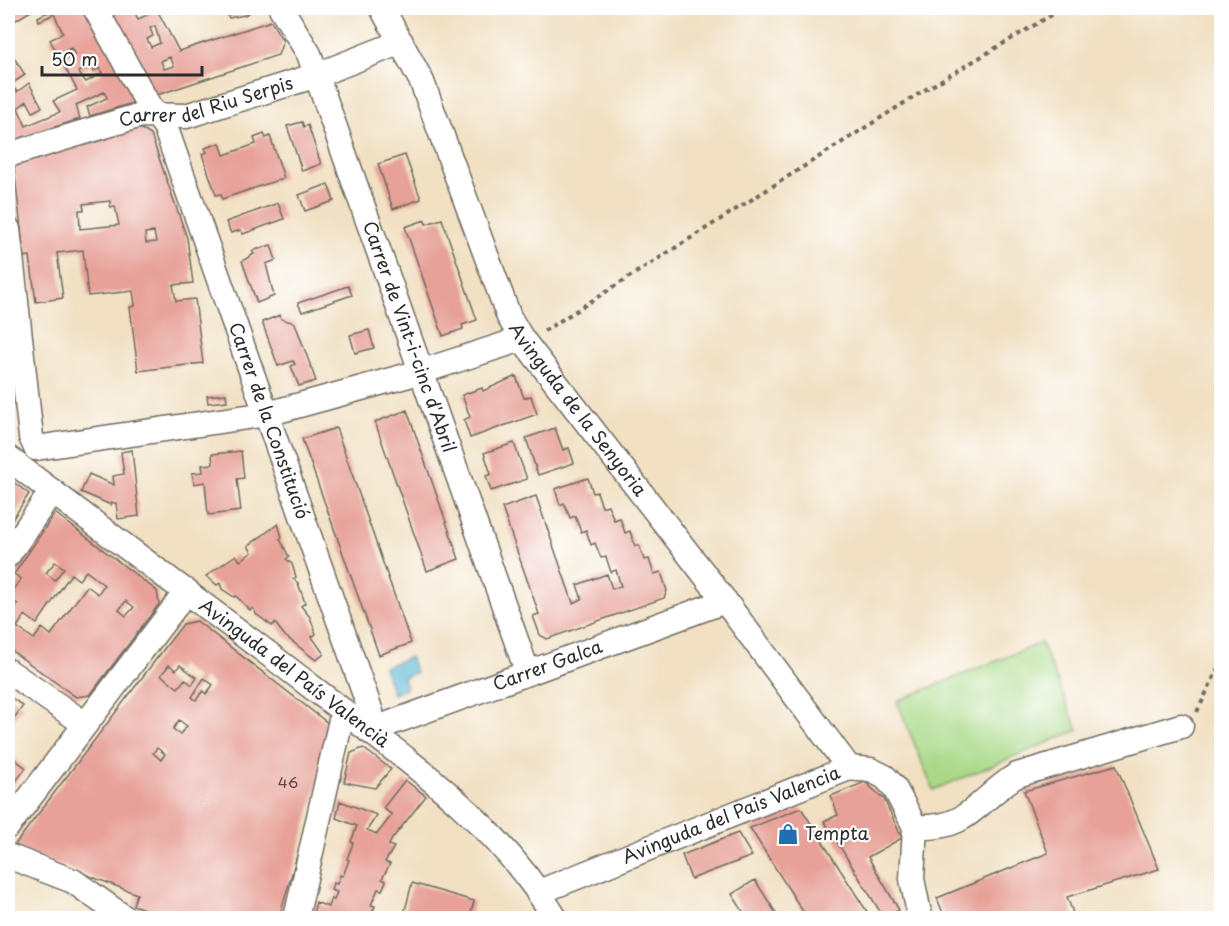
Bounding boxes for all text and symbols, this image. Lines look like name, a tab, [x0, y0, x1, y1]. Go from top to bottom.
scale bar	[42, 39, 202, 77]
text: 50 m	[51, 45, 98, 72]
street label: Carrer del Riu Serpis	[115, 68, 296, 133]
street label: Carrer de Vint-i-cinc d'Abril	[357, 217, 464, 456]
street label: Avinguda de la Senyoria	[503, 317, 654, 502]
street label: Carrer de la Constitució	[223, 318, 317, 522]
street label: Avinguda del País Valencià	[194, 591, 396, 753]
street label: Carrer Galca	[489, 632, 606, 697]
street label: Avinguda del Pais Valencia	[618, 758, 844, 869]
house number: 46	[278, 770, 298, 793]
place label: Tempta	[805, 819, 869, 846]
shop icon: Tempta	[776, 822, 800, 846]

